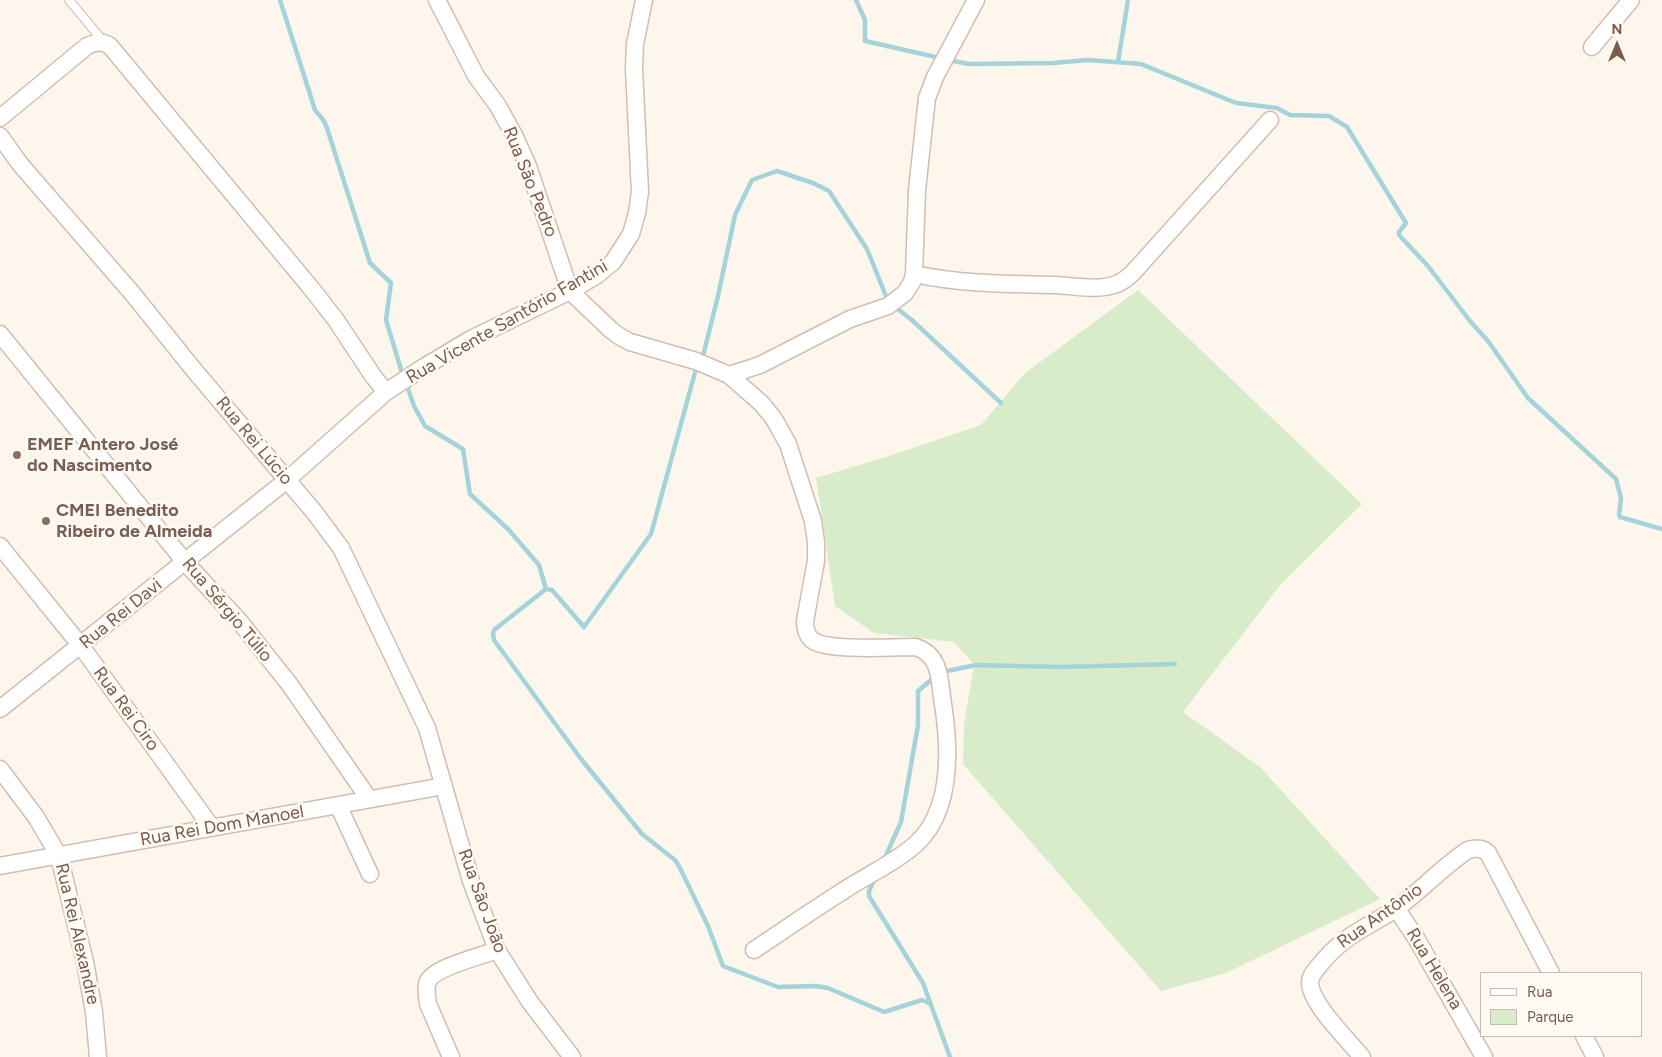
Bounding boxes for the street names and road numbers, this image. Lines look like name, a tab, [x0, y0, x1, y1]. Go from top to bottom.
street label: Rua São Pedro	[498, 124, 562, 240]
street label: Rua Vicente Santório Fantini	[402, 255, 612, 389]
street label: Rua Rei Lúcio	[211, 393, 297, 489]
street label: Rua Sérgio Túlio	[177, 554, 277, 666]
street label: Rua Rei Davi	[75, 574, 167, 654]
street label: Rua Rei Ciro	[88, 663, 164, 755]
street label: Rua Rei Dom Manoel	[138, 801, 306, 851]
street label: Rua São João	[453, 846, 511, 956]
street label: Rua Rei Alexandre	[50, 861, 104, 1007]
street label: Rua Antônio	[1333, 879, 1427, 953]
street label: Rua Helena	[1401, 924, 1467, 1014]

